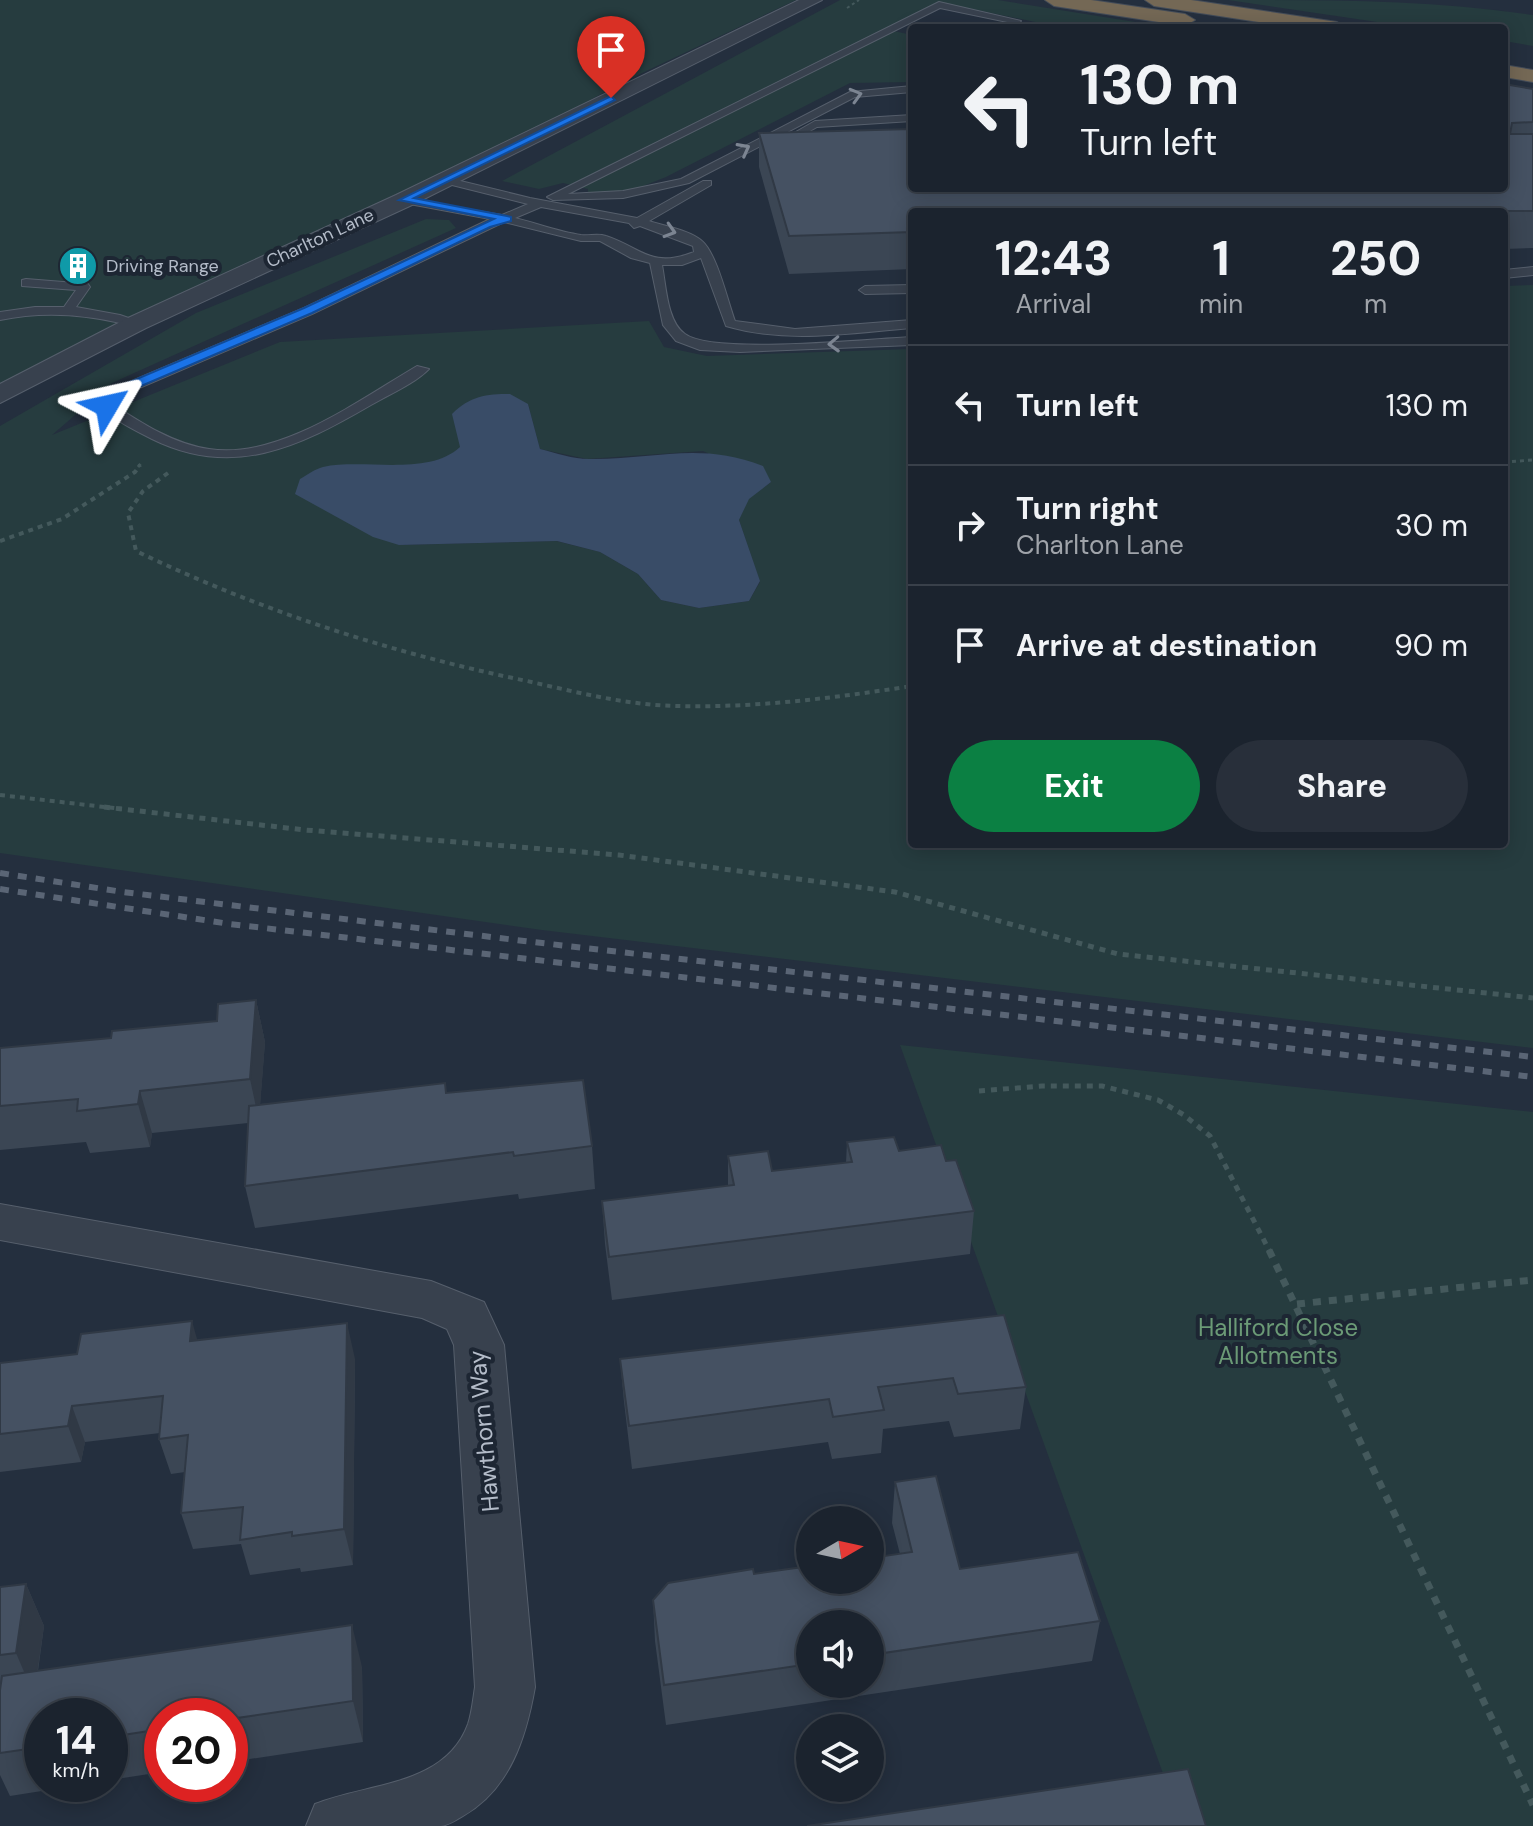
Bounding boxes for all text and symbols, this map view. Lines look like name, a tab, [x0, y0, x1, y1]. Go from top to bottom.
pin	[577, 16, 645, 98]
icon: arrive	[589, 28, 633, 72]
text: 130 m	[1080, 48, 1239, 121]
icon: left	[948, 56, 1052, 160]
one-way arrow	[849, 88, 863, 104]
text: Turn left	[1080, 119, 1217, 166]
one-way arrow	[736, 144, 751, 159]
street label: Charlton Lane	[262, 203, 378, 273]
one-way arrow	[663, 222, 676, 238]
text: 12:43	[995, 227, 1112, 290]
text: 1	[1212, 227, 1230, 290]
text: 250	[1330, 227, 1421, 290]
building icon: Driving Range	[57, 245, 99, 287]
place label: Driving Range	[106, 254, 219, 278]
text: Arrival	[1016, 287, 1091, 321]
text: min	[1199, 287, 1243, 321]
text: m	[1364, 287, 1387, 321]
one-way arrow	[827, 336, 840, 353]
position arrow	[65, 364, 149, 448]
icon: left	[948, 383, 992, 427]
text: Turn left	[1016, 386, 1139, 425]
text: 130 m	[1386, 386, 1468, 425]
text: Turn right	[1016, 489, 1159, 528]
icon: right	[948, 503, 992, 547]
text: 30 m	[1395, 506, 1468, 545]
text: Charlton Lane	[1016, 528, 1184, 562]
icon: arrive	[948, 623, 992, 667]
text: Arrive at destination	[1016, 626, 1317, 665]
text: 90 m	[1394, 626, 1468, 665]
button: Exit	[948, 740, 1200, 832]
button: Share	[1216, 740, 1468, 832]
park label: Halliford Close Allotments	[1198, 1312, 1358, 1371]
street label: Hawthorn Way	[461, 1349, 506, 1513]
north arrow	[796, 1506, 884, 1594]
map controls	[796, 1506, 884, 1802]
button: sound	[796, 1610, 884, 1698]
speed limit sign: 20	[144, 1698, 248, 1802]
text: 14	[56, 1714, 96, 1766]
button: layers	[796, 1714, 884, 1802]
text: km/h	[52, 1757, 100, 1783]

